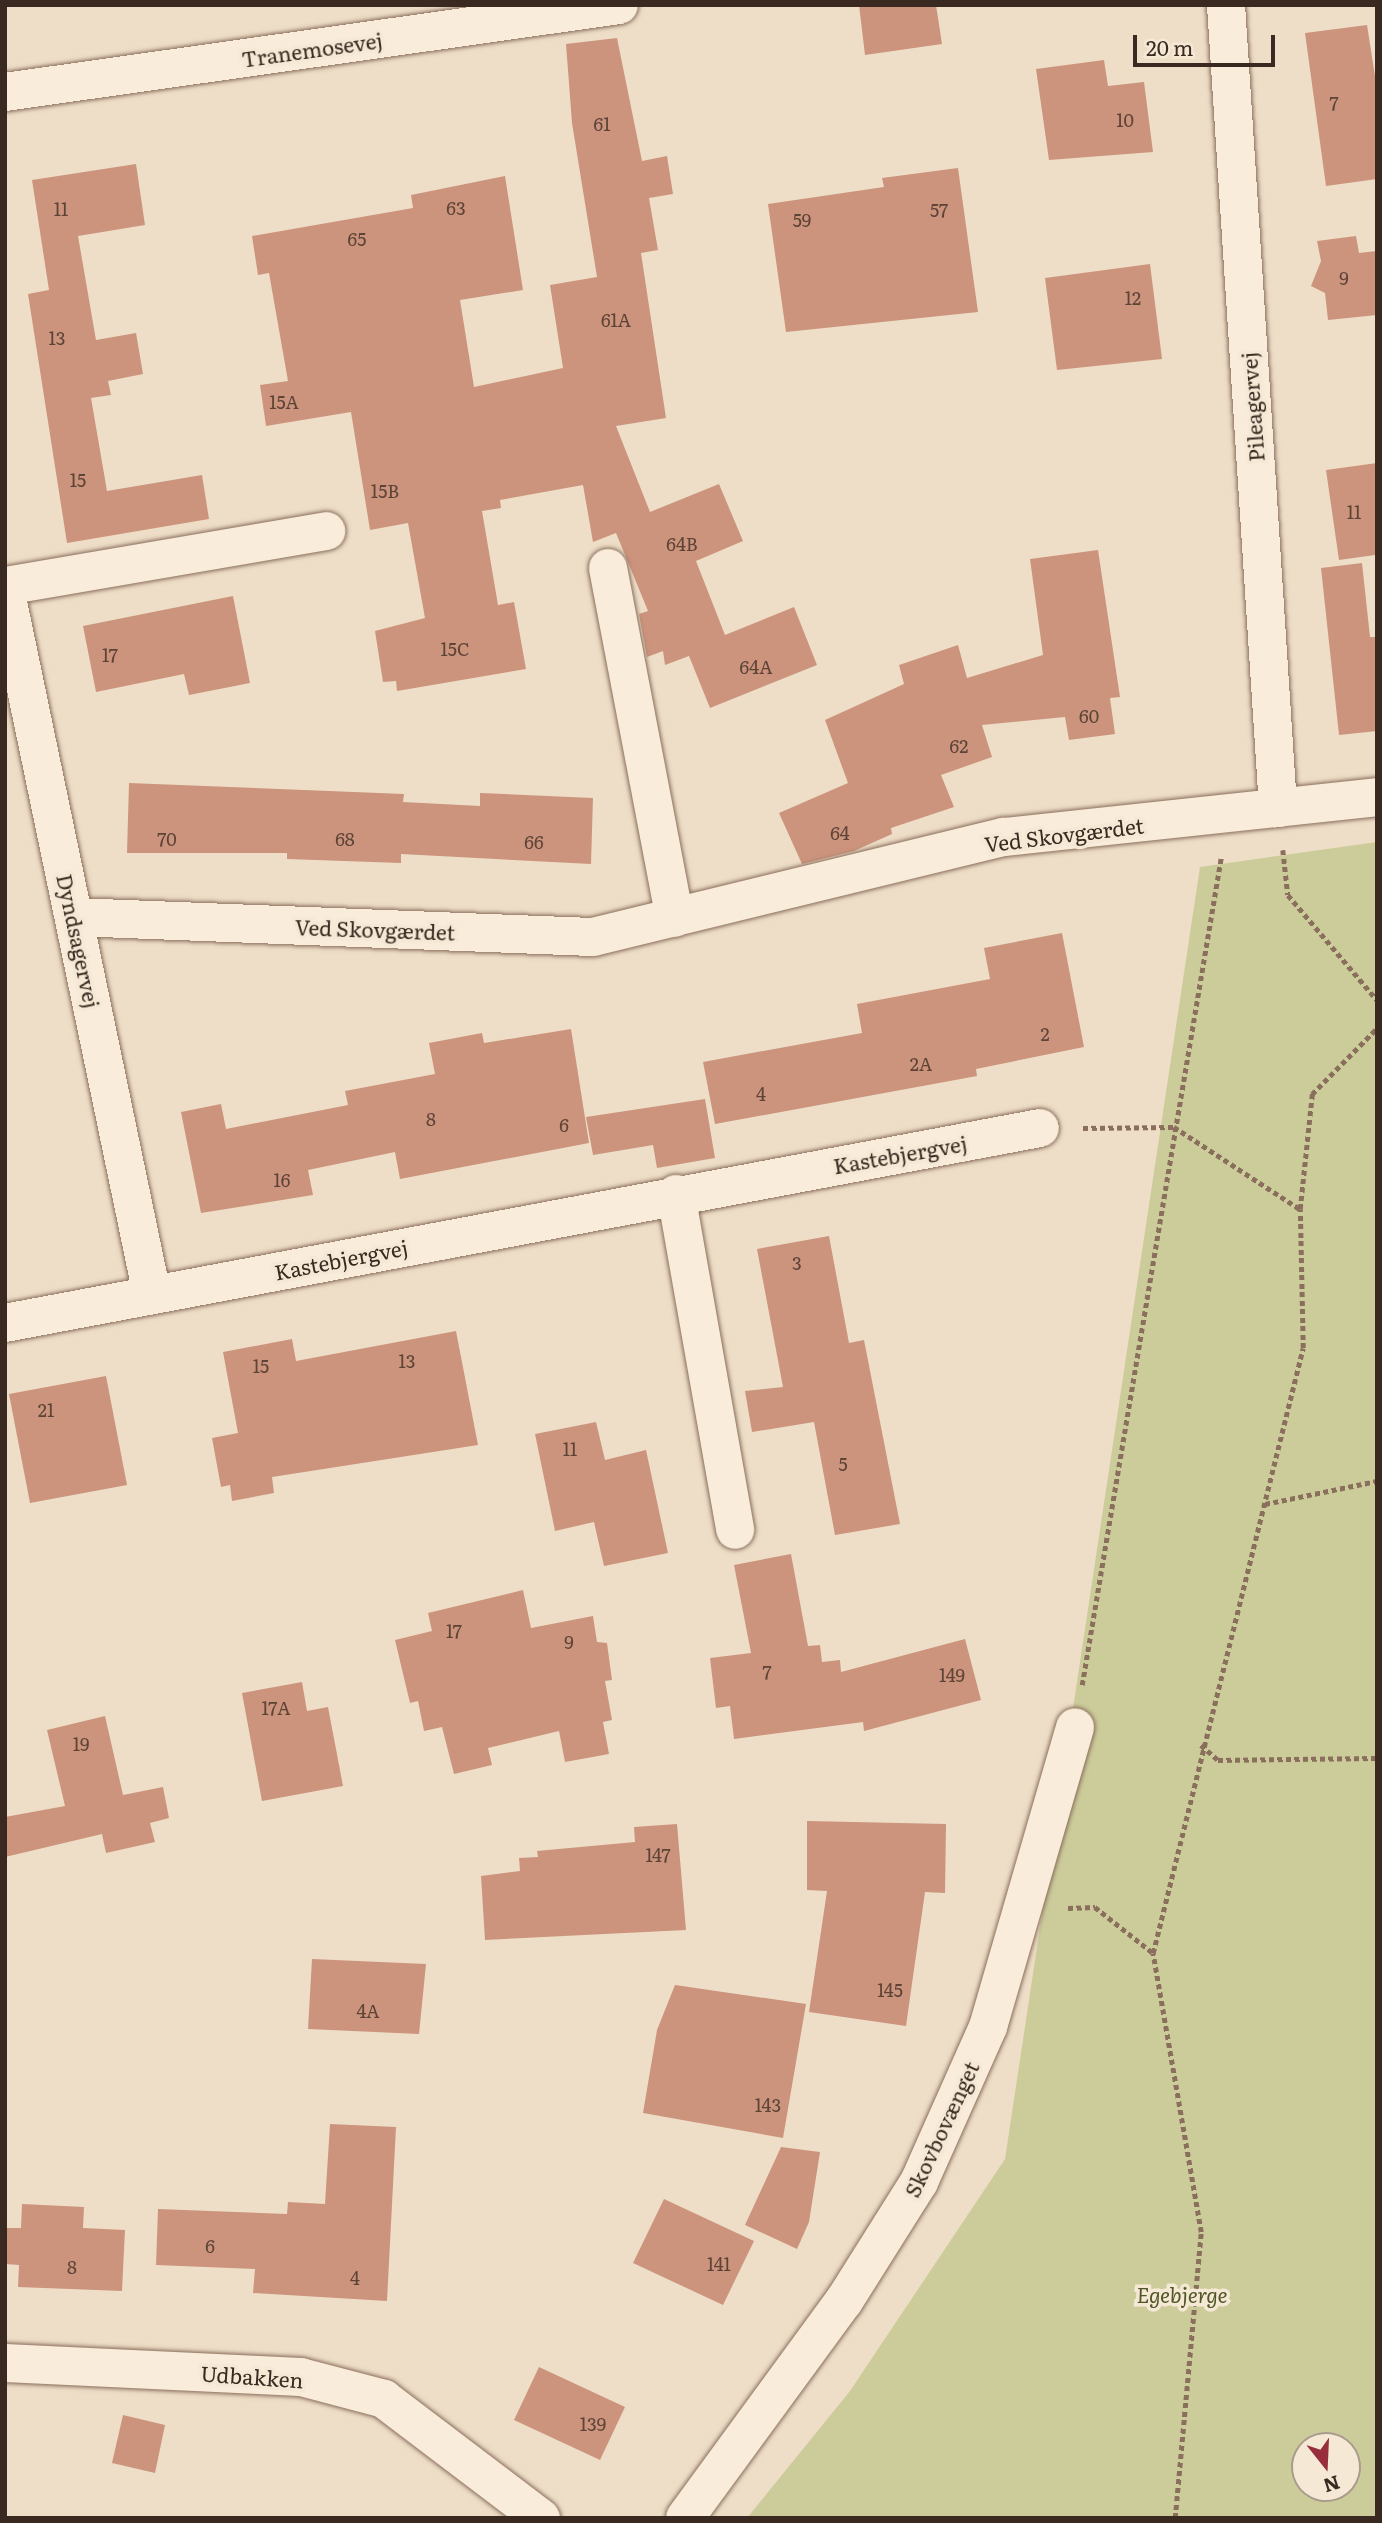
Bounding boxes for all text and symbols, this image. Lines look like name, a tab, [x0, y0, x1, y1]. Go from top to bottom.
scale bar	[1137, 21, 1279, 65]
street label: Tranemosevej	[240, 27, 384, 71]
text: 20 m	[1146, 31, 1193, 62]
house number: 7	[1329, 92, 1339, 114]
house number: 10	[1116, 109, 1134, 131]
house number: 61	[594, 113, 610, 135]
house number: 63	[446, 197, 466, 219]
house number: 11	[54, 198, 68, 220]
house number: 57	[930, 199, 948, 221]
house number: 59	[793, 209, 811, 231]
house number: 65	[348, 228, 366, 250]
house number: 9	[1339, 267, 1349, 289]
house number: 12	[1125, 287, 1141, 309]
house number: 61A	[601, 309, 631, 331]
house number: 13	[48, 327, 66, 349]
street label: Pileagervej	[1236, 351, 1268, 463]
house number: 15A	[269, 391, 299, 413]
house number: 15	[70, 469, 86, 491]
house number: 15B	[371, 480, 399, 502]
house number: 11	[1347, 501, 1361, 523]
house number: 64B	[666, 533, 698, 555]
house number: 15C	[440, 638, 470, 660]
house number: 17	[102, 644, 118, 666]
house number: 64A	[740, 656, 772, 678]
house number: 60	[1079, 705, 1099, 727]
house number: 62	[950, 735, 968, 757]
street label: Ved Skovgærdet	[983, 812, 1145, 856]
house number: 64	[830, 822, 850, 844]
house number: 70	[157, 828, 177, 850]
house number: 68	[335, 828, 355, 850]
house number: 66	[524, 831, 544, 853]
street label: Dyndsagervej	[52, 872, 106, 1010]
street label: Ved Skovgærdet	[295, 914, 455, 944]
house number: 2	[1040, 1023, 1050, 1045]
house number: 2A	[910, 1053, 932, 1075]
house number: 4	[756, 1083, 766, 1105]
house number: 8	[426, 1108, 436, 1130]
house number: 6	[559, 1114, 569, 1136]
street label: Kastebjergvej	[831, 1130, 969, 1178]
house number: 16	[274, 1169, 290, 1191]
street label: Kastebjergvej	[272, 1234, 410, 1284]
house number: 3	[792, 1252, 802, 1274]
house number: 13	[398, 1350, 416, 1372]
house number: 15	[253, 1355, 269, 1377]
house number: 21	[38, 1399, 54, 1421]
house number: 11	[563, 1438, 577, 1460]
house number: 5	[838, 1453, 848, 1475]
house number: 17	[446, 1620, 462, 1642]
house number: 9	[564, 1631, 574, 1653]
house number: 7	[762, 1661, 772, 1683]
house number: 149	[939, 1664, 965, 1686]
house number: 17A	[261, 1697, 291, 1719]
house number: 19	[73, 1733, 89, 1755]
house number: 147	[645, 1844, 671, 1866]
house number: 145	[877, 1979, 903, 2001]
house number: 4A	[356, 2000, 380, 2022]
street label: Skovbovænget	[899, 2057, 983, 2201]
house number: 143	[755, 2094, 781, 2116]
house number: 6	[205, 2235, 215, 2257]
house number: 141	[707, 2253, 731, 2275]
house number: 8	[67, 2256, 77, 2278]
house number: 4	[350, 2267, 360, 2289]
park label: Egebjerge	[1136, 2281, 1228, 2307]
street label: Udbakken	[200, 2360, 304, 2392]
house number: 139	[580, 2413, 606, 2435]
north arrow	[1291, 2432, 1361, 2502]
text: N	[1320, 2469, 1344, 2501]

